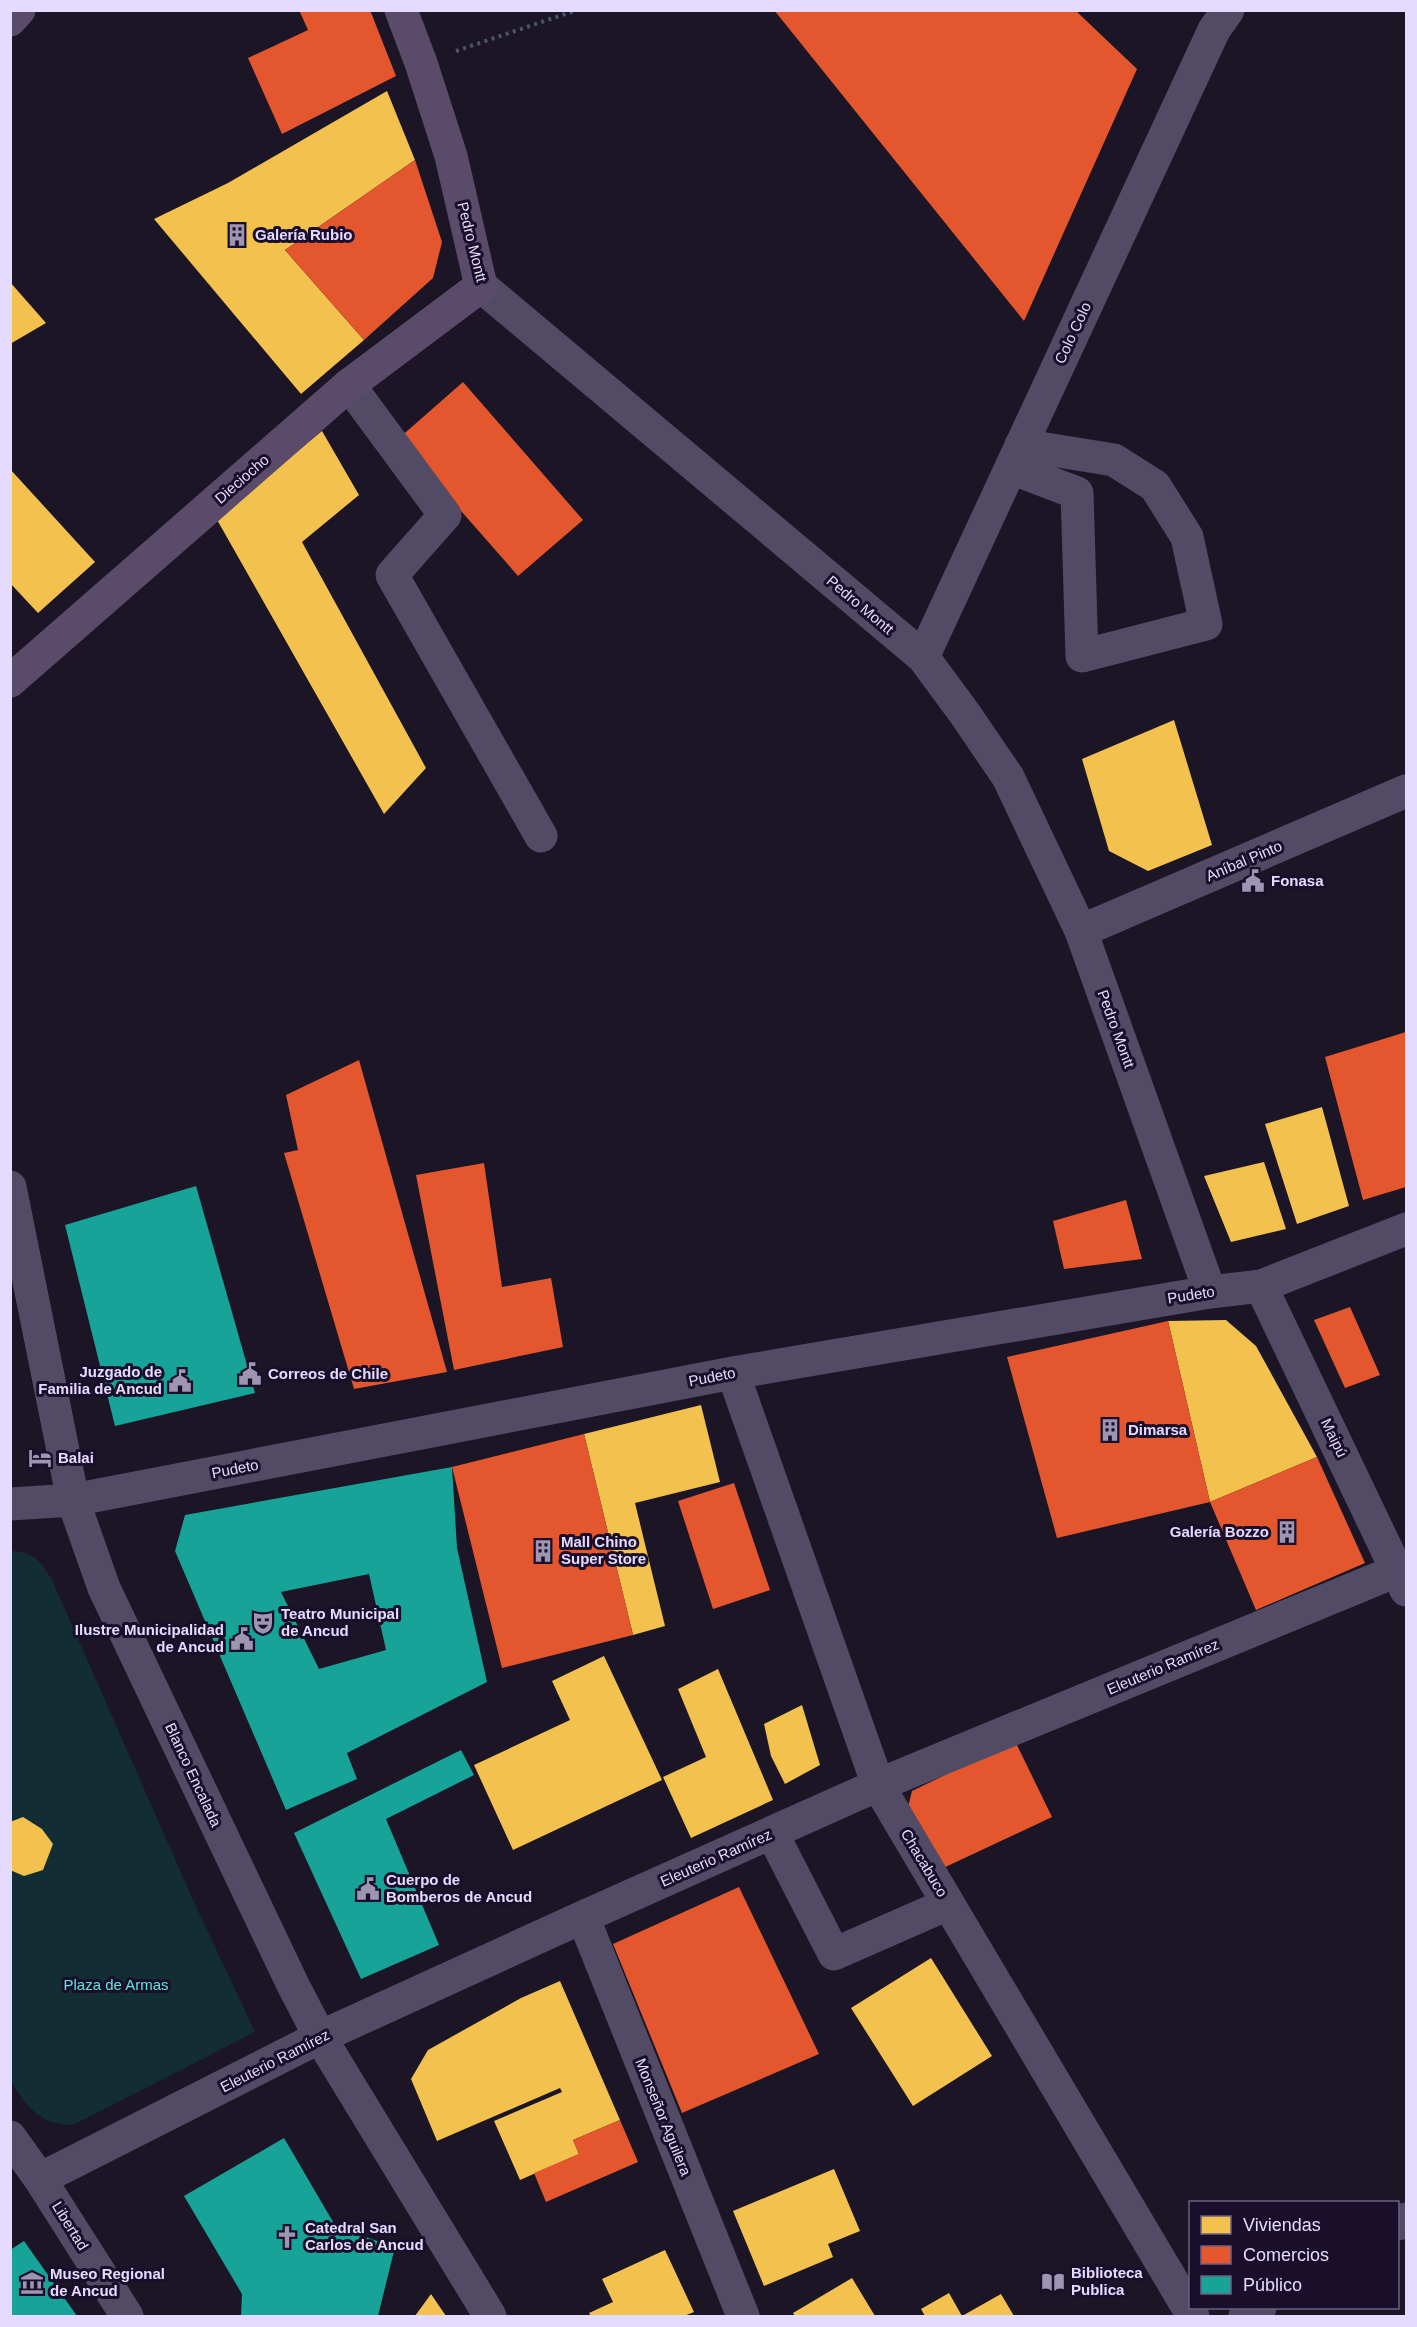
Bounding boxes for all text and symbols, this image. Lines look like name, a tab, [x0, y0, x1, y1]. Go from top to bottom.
street label: Pedro Montt	[454, 200, 491, 284]
building icon: Galería Rubio	[224, 222, 250, 248]
place label: Galería Rubio	[255, 226, 353, 243]
street label: Colo Colo	[1051, 299, 1094, 366]
street label: Dieciocho	[211, 451, 272, 507]
street label: Pedro Montt	[824, 572, 898, 638]
street label: Aníbal Pinto	[1203, 837, 1284, 884]
public building icon: Fonasa	[1240, 868, 1266, 894]
place label: Fonasa	[1271, 872, 1324, 889]
street label: Pedro Montt	[1095, 988, 1139, 1071]
street label: Pudeto	[1166, 1282, 1216, 1307]
public building icon: Correos de Chile	[237, 1361, 263, 1387]
place label: Juzgado de Familia de Ancud	[38, 1363, 162, 1397]
street label: Pudeto	[687, 1364, 737, 1389]
place label: Correos de Chile	[268, 1365, 388, 1382]
public building icon: Juzgado de Familia de Ancud	[167, 1368, 193, 1394]
street label: Maipú	[1318, 1416, 1351, 1460]
building icon: Dimarsa	[1097, 1417, 1123, 1443]
place label: Dimarsa	[1128, 1421, 1188, 1438]
hotel icon: Balai	[27, 1445, 53, 1471]
place label: Balai	[58, 1449, 94, 1466]
street label: Pudeto	[210, 1456, 260, 1481]
building icon: Galería Bozzo	[1274, 1519, 1300, 1545]
place label: Galería Bozzo	[1170, 1523, 1269, 1540]
place label: Mall Chino Super Store	[561, 1533, 646, 1567]
building icon: Mall Chino Super Store	[530, 1538, 556, 1564]
place label: Teatro Municipal de Ancud	[281, 1605, 399, 1639]
theatre icon: Teatro Municipal de Ancud	[250, 1610, 276, 1636]
place label: Ilustre Municipalidad de Ancud	[75, 1621, 224, 1655]
public building icon: Ilustre Municipalidad de Ancud	[229, 1626, 255, 1652]
street label: Eleuterio Ramírez	[1104, 1635, 1221, 1698]
street label: Blanco Encalada	[162, 1720, 225, 1830]
street label: Eleuterio Ramírez	[658, 1825, 774, 1890]
street label: Chacabuco	[898, 1826, 951, 1900]
place label: Cuerpo de Bomberos de Ancud	[386, 1871, 532, 1905]
public building icon: Cuerpo de Bomberos de Ancud	[355, 1876, 381, 1902]
park label: Plaza de Armas	[63, 1976, 169, 1993]
street label: Eleuterio Ramírez	[217, 2026, 332, 2095]
street label: Monseñor Aguilera	[632, 2056, 695, 2179]
street label: Libertad	[49, 2198, 92, 2253]
legend	[1189, 2201, 1399, 2309]
text: Viviendas	[1243, 2215, 1321, 2235]
place label: Catedral San Carlos de Ancud	[305, 2219, 424, 2253]
church icon: Catedral San Carlos de Ancud	[274, 2224, 300, 2250]
text: Comercios	[1243, 2245, 1329, 2265]
place label: Biblioteca Publica	[1071, 2264, 1143, 2298]
place label: Museo Regional de Ancud	[50, 2265, 165, 2299]
library icon: Biblioteca Publica	[1040, 2269, 1066, 2295]
museum icon: Museo Regional de Ancud	[19, 2270, 45, 2296]
text: Público	[1243, 2275, 1302, 2295]

